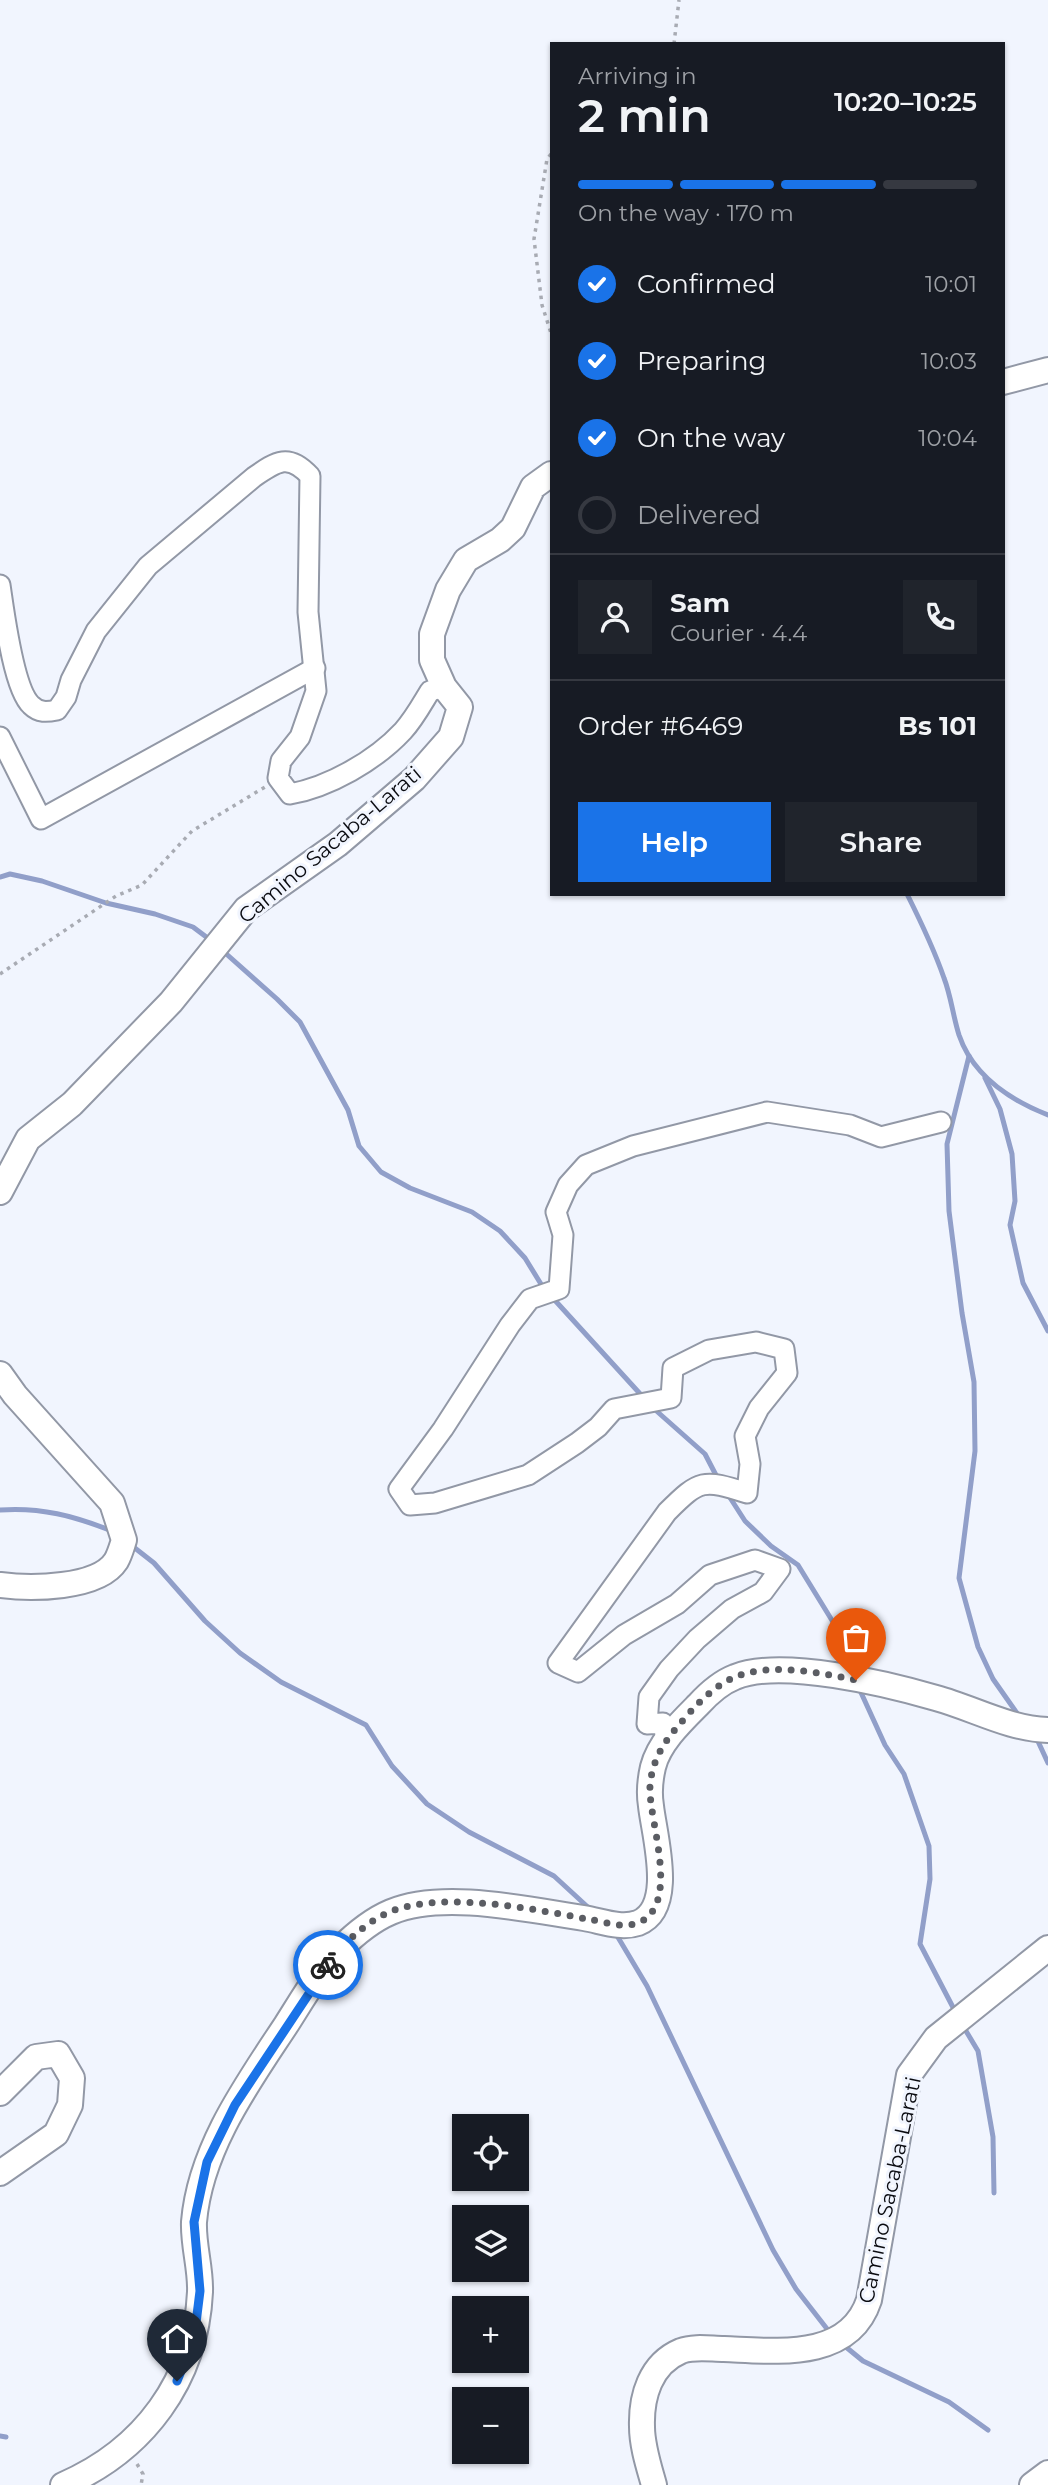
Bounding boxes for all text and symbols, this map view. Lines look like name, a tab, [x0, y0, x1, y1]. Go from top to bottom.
text: Arriving in	[578, 62, 697, 90]
text: 10:20–10:25	[834, 86, 977, 118]
text: 2 min	[578, 87, 711, 144]
text: On the way · 170 m	[578, 199, 794, 227]
icon: check	[578, 265, 616, 303]
text: Confirmed	[637, 268, 776, 300]
text: 10:01	[925, 270, 977, 298]
icon: check	[578, 342, 616, 380]
text: Preparing	[637, 345, 766, 377]
text: 10:03	[921, 347, 977, 375]
icon: check	[578, 419, 616, 457]
text: On the way	[637, 422, 785, 454]
text: 10:04	[918, 424, 977, 452]
text: Delivered	[637, 499, 761, 531]
button: person	[578, 580, 652, 654]
button: phone	[903, 580, 977, 654]
text: Sam	[670, 587, 730, 619]
text: Courier · 4.4	[670, 619, 807, 647]
text: Order #6469	[578, 710, 743, 742]
text: Bs 101	[898, 710, 977, 742]
street label: Camino Sacaba-Larati	[233, 761, 426, 928]
button: Help	[578, 802, 771, 882]
button: Share	[785, 802, 977, 882]
pin	[826, 1608, 886, 1680]
icon: bag	[837, 1619, 875, 1657]
courier	[293, 1930, 363, 2000]
icon: bike	[309, 1946, 347, 1984]
street label: Camino Sacaba-Larati	[853, 2074, 926, 2305]
map controls	[452, 2114, 529, 2464]
button: locate	[452, 2114, 529, 2191]
button: layers	[452, 2205, 529, 2282]
button: +	[452, 2296, 529, 2373]
pin	[147, 2309, 207, 2381]
icon: home	[158, 2320, 196, 2358]
button: −	[452, 2387, 529, 2464]

